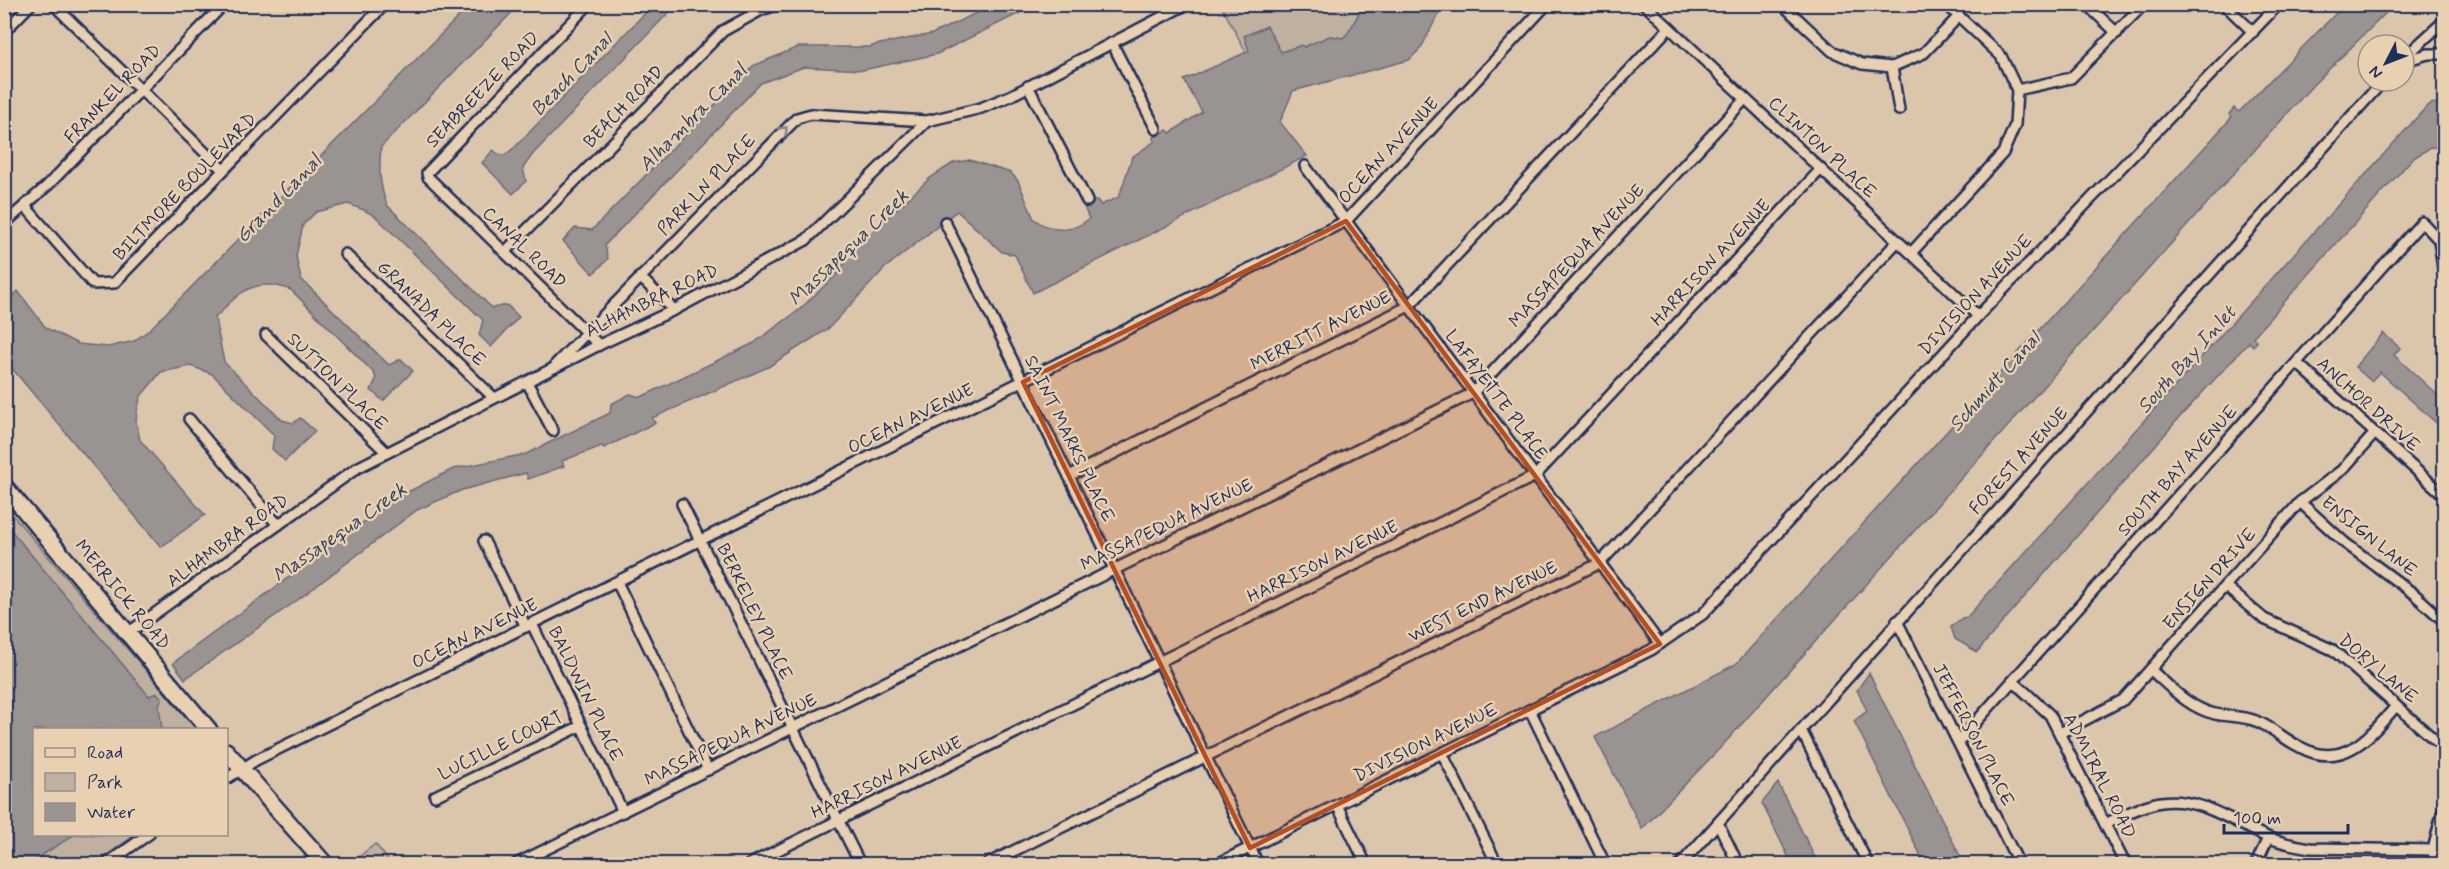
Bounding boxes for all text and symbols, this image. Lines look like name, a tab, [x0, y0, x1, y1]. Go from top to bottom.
water label: Beach Canal	[525, 25, 621, 123]
street label: SEABREEZE ROAD	[421, 27, 545, 153]
north arrow	[2356, 33, 2416, 93]
street label: FRANKEL ROAD	[59, 39, 167, 149]
water label: Alhambra Canal	[633, 56, 755, 178]
street label: BEACH ROAD	[579, 60, 669, 154]
text: N	[2365, 61, 2387, 83]
street label: CLINTON PLACE	[1763, 92, 1881, 205]
street label: OCEAN AVENUE	[1333, 93, 1445, 209]
street label: BILTMORE BOULEVARD	[108, 108, 262, 266]
one-way arrow	[776, 126, 787, 137]
street label: PARK LN PLACE	[652, 129, 762, 241]
water label: Grand Canal	[230, 148, 329, 249]
street label: MASSAPEQUA AVENUE	[1504, 179, 1650, 333]
water label: Massapequa Creek	[783, 183, 915, 313]
street label: HARRISON AVENUE	[1646, 194, 1776, 332]
street label: CANAL ROAD	[477, 202, 571, 294]
street label: DIVISION AVENUE	[1914, 229, 2039, 361]
street label: GRANADA PLACE	[371, 256, 491, 372]
street label: ALHAMBRA ROAD	[582, 258, 722, 344]
street label: MERRITT AVENUE	[1246, 285, 1396, 377]
water label: South Bay Inlet	[2131, 299, 2244, 420]
water label: Schmidt Canal	[1943, 324, 2049, 437]
street label: LAFAYETTE PLACE	[1439, 325, 1553, 465]
street label: SUTTON PLACE	[281, 328, 393, 436]
street label: SAINT MARKS PLACE	[1018, 352, 1120, 527]
street label: ANCHOR DRIVE	[2311, 352, 2425, 458]
street label: OCEAN AVENUE	[844, 378, 978, 460]
street label: SOUTH BAY AVENUE	[2113, 400, 2244, 542]
street label: FOREST AVENUE	[1964, 402, 2074, 520]
street label: MASSAPEQUA AVENUE	[1077, 473, 1257, 577]
water label: Massapequa Creek	[268, 477, 412, 589]
street label: ALHAMBRA ROAD	[162, 489, 294, 593]
street label: ENSIGN LANE	[2316, 491, 2422, 583]
street label: HARRISON AVENUE	[1243, 515, 1403, 609]
street label: ENSIGN DRIVE	[2158, 523, 2262, 635]
street label: MERRICK ROAD	[69, 535, 175, 655]
street label: BERKELEY PLACE	[710, 540, 798, 685]
street label: WEST END AVENUE	[1404, 555, 1562, 649]
street label: OCEAN AVENUE	[408, 593, 542, 675]
street label: BALDWIN PLACE	[542, 622, 628, 766]
street label: DORY LANE	[2333, 629, 2423, 709]
street label: JEFFERSON PLACE	[1927, 659, 2019, 811]
street label: MASSAPEQUA AVENUE	[641, 688, 821, 792]
street label: DIVISION AVENUE	[1350, 698, 1502, 788]
street label: LUCILLE COURT	[435, 705, 567, 787]
street label: ADMIRAL ROAD	[2057, 709, 2141, 843]
legend	[33, 728, 228, 836]
street label: HARRISON AVENUE	[807, 731, 967, 825]
text: Road	[87, 741, 123, 765]
text: Park	[87, 771, 123, 795]
scale bar	[2224, 797, 2348, 835]
text: Water	[87, 801, 136, 825]
text: 100 m	[2233, 807, 2281, 831]

